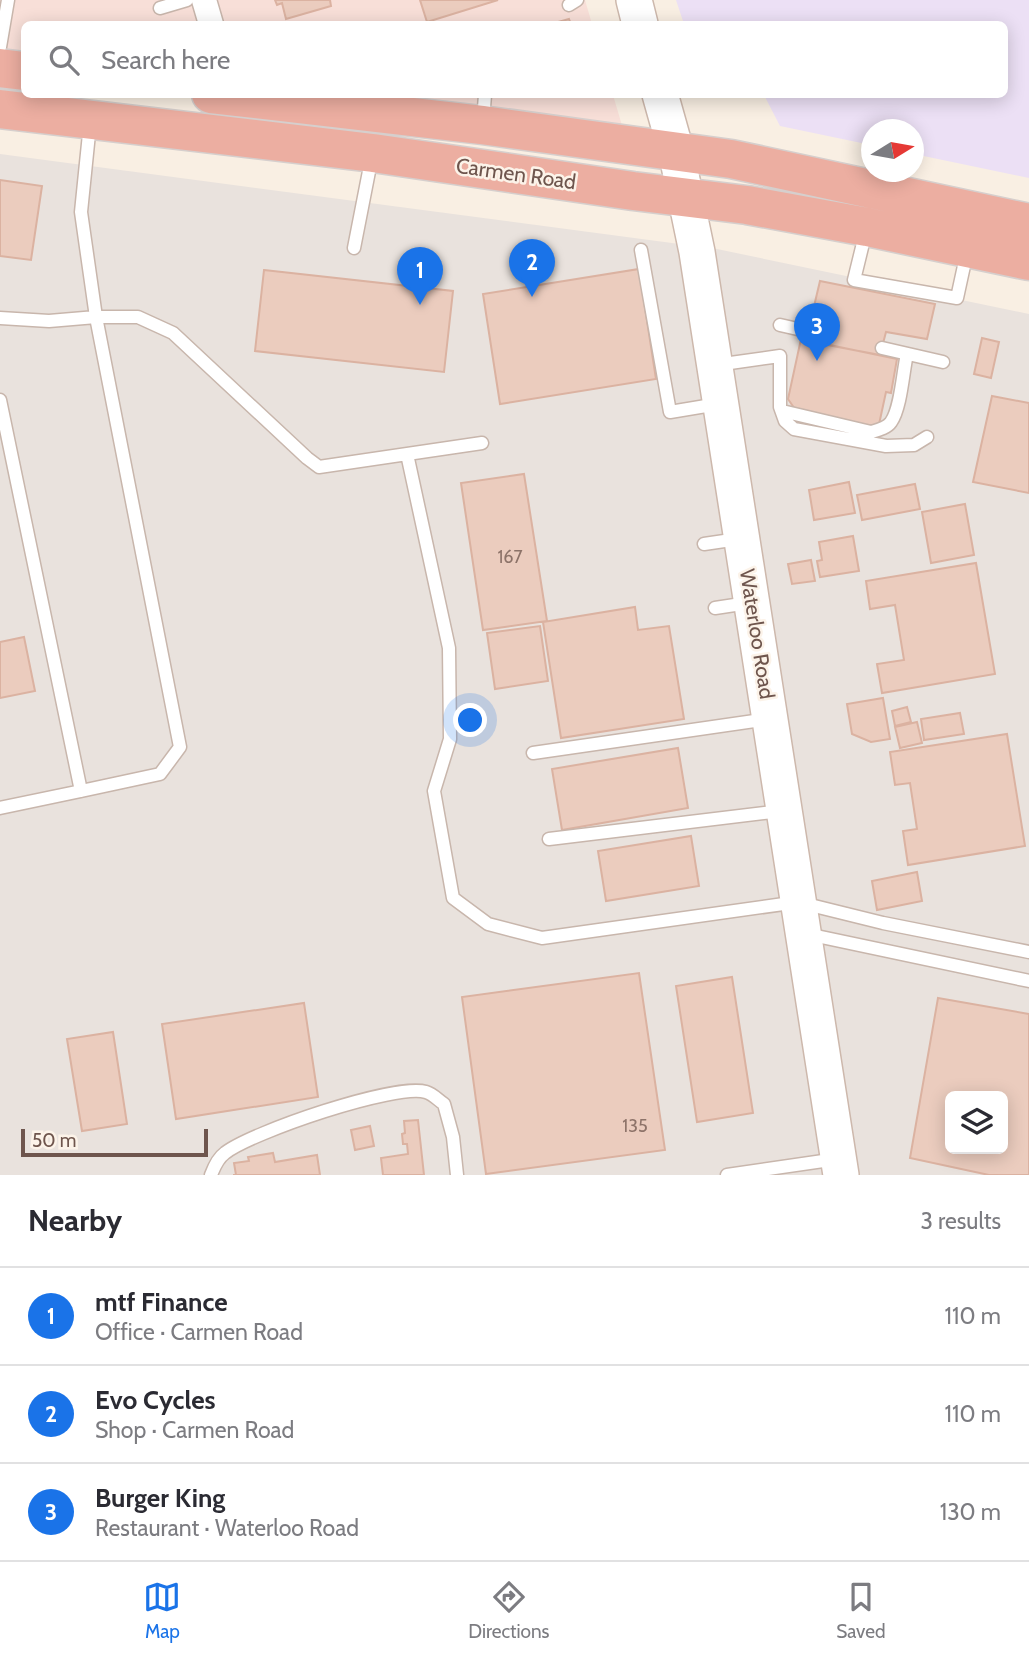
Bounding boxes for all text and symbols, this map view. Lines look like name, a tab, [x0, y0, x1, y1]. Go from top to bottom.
search box	[21, 21, 1008, 98]
icon: search	[45, 41, 83, 79]
text: Search here	[101, 44, 230, 76]
north arrow	[861, 119, 924, 182]
street label: Carmen Road	[454, 153, 578, 194]
pin: 2	[509, 239, 555, 297]
pin: 1	[397, 247, 443, 305]
pin: 3	[794, 303, 840, 361]
house number: 167	[497, 546, 523, 568]
street label: Waterloo Road	[735, 567, 780, 701]
your location	[453, 703, 487, 737]
map controls	[945, 1091, 1008, 1154]
button: layers	[945, 1091, 1008, 1154]
house number: 135	[622, 1115, 648, 1137]
scale bar	[21, 1126, 208, 1158]
text: 50 m	[32, 1129, 76, 1152]
text: Nearby	[28, 1202, 122, 1239]
text: 3 results	[920, 1207, 1001, 1235]
text: mtf Finance	[95, 1286, 228, 1318]
text: 1	[47, 1302, 55, 1330]
text: 110 m	[945, 1302, 1001, 1330]
text: Office · Carmen Road	[95, 1318, 303, 1346]
text: Evo Cycles	[95, 1384, 216, 1416]
text: 2	[45, 1400, 57, 1428]
text: 110 m	[945, 1400, 1001, 1428]
text: Shop · Carmen Road	[95, 1416, 294, 1444]
text: Burger King	[95, 1482, 225, 1514]
text: 3	[45, 1498, 57, 1526]
text: 130 m	[940, 1498, 1001, 1526]
text: Restaurant · Waterloo Road	[95, 1514, 359, 1542]
tab: Map	[143, 1578, 181, 1643]
tab: Directions	[468, 1578, 549, 1643]
tab: Saved	[836, 1578, 886, 1643]

